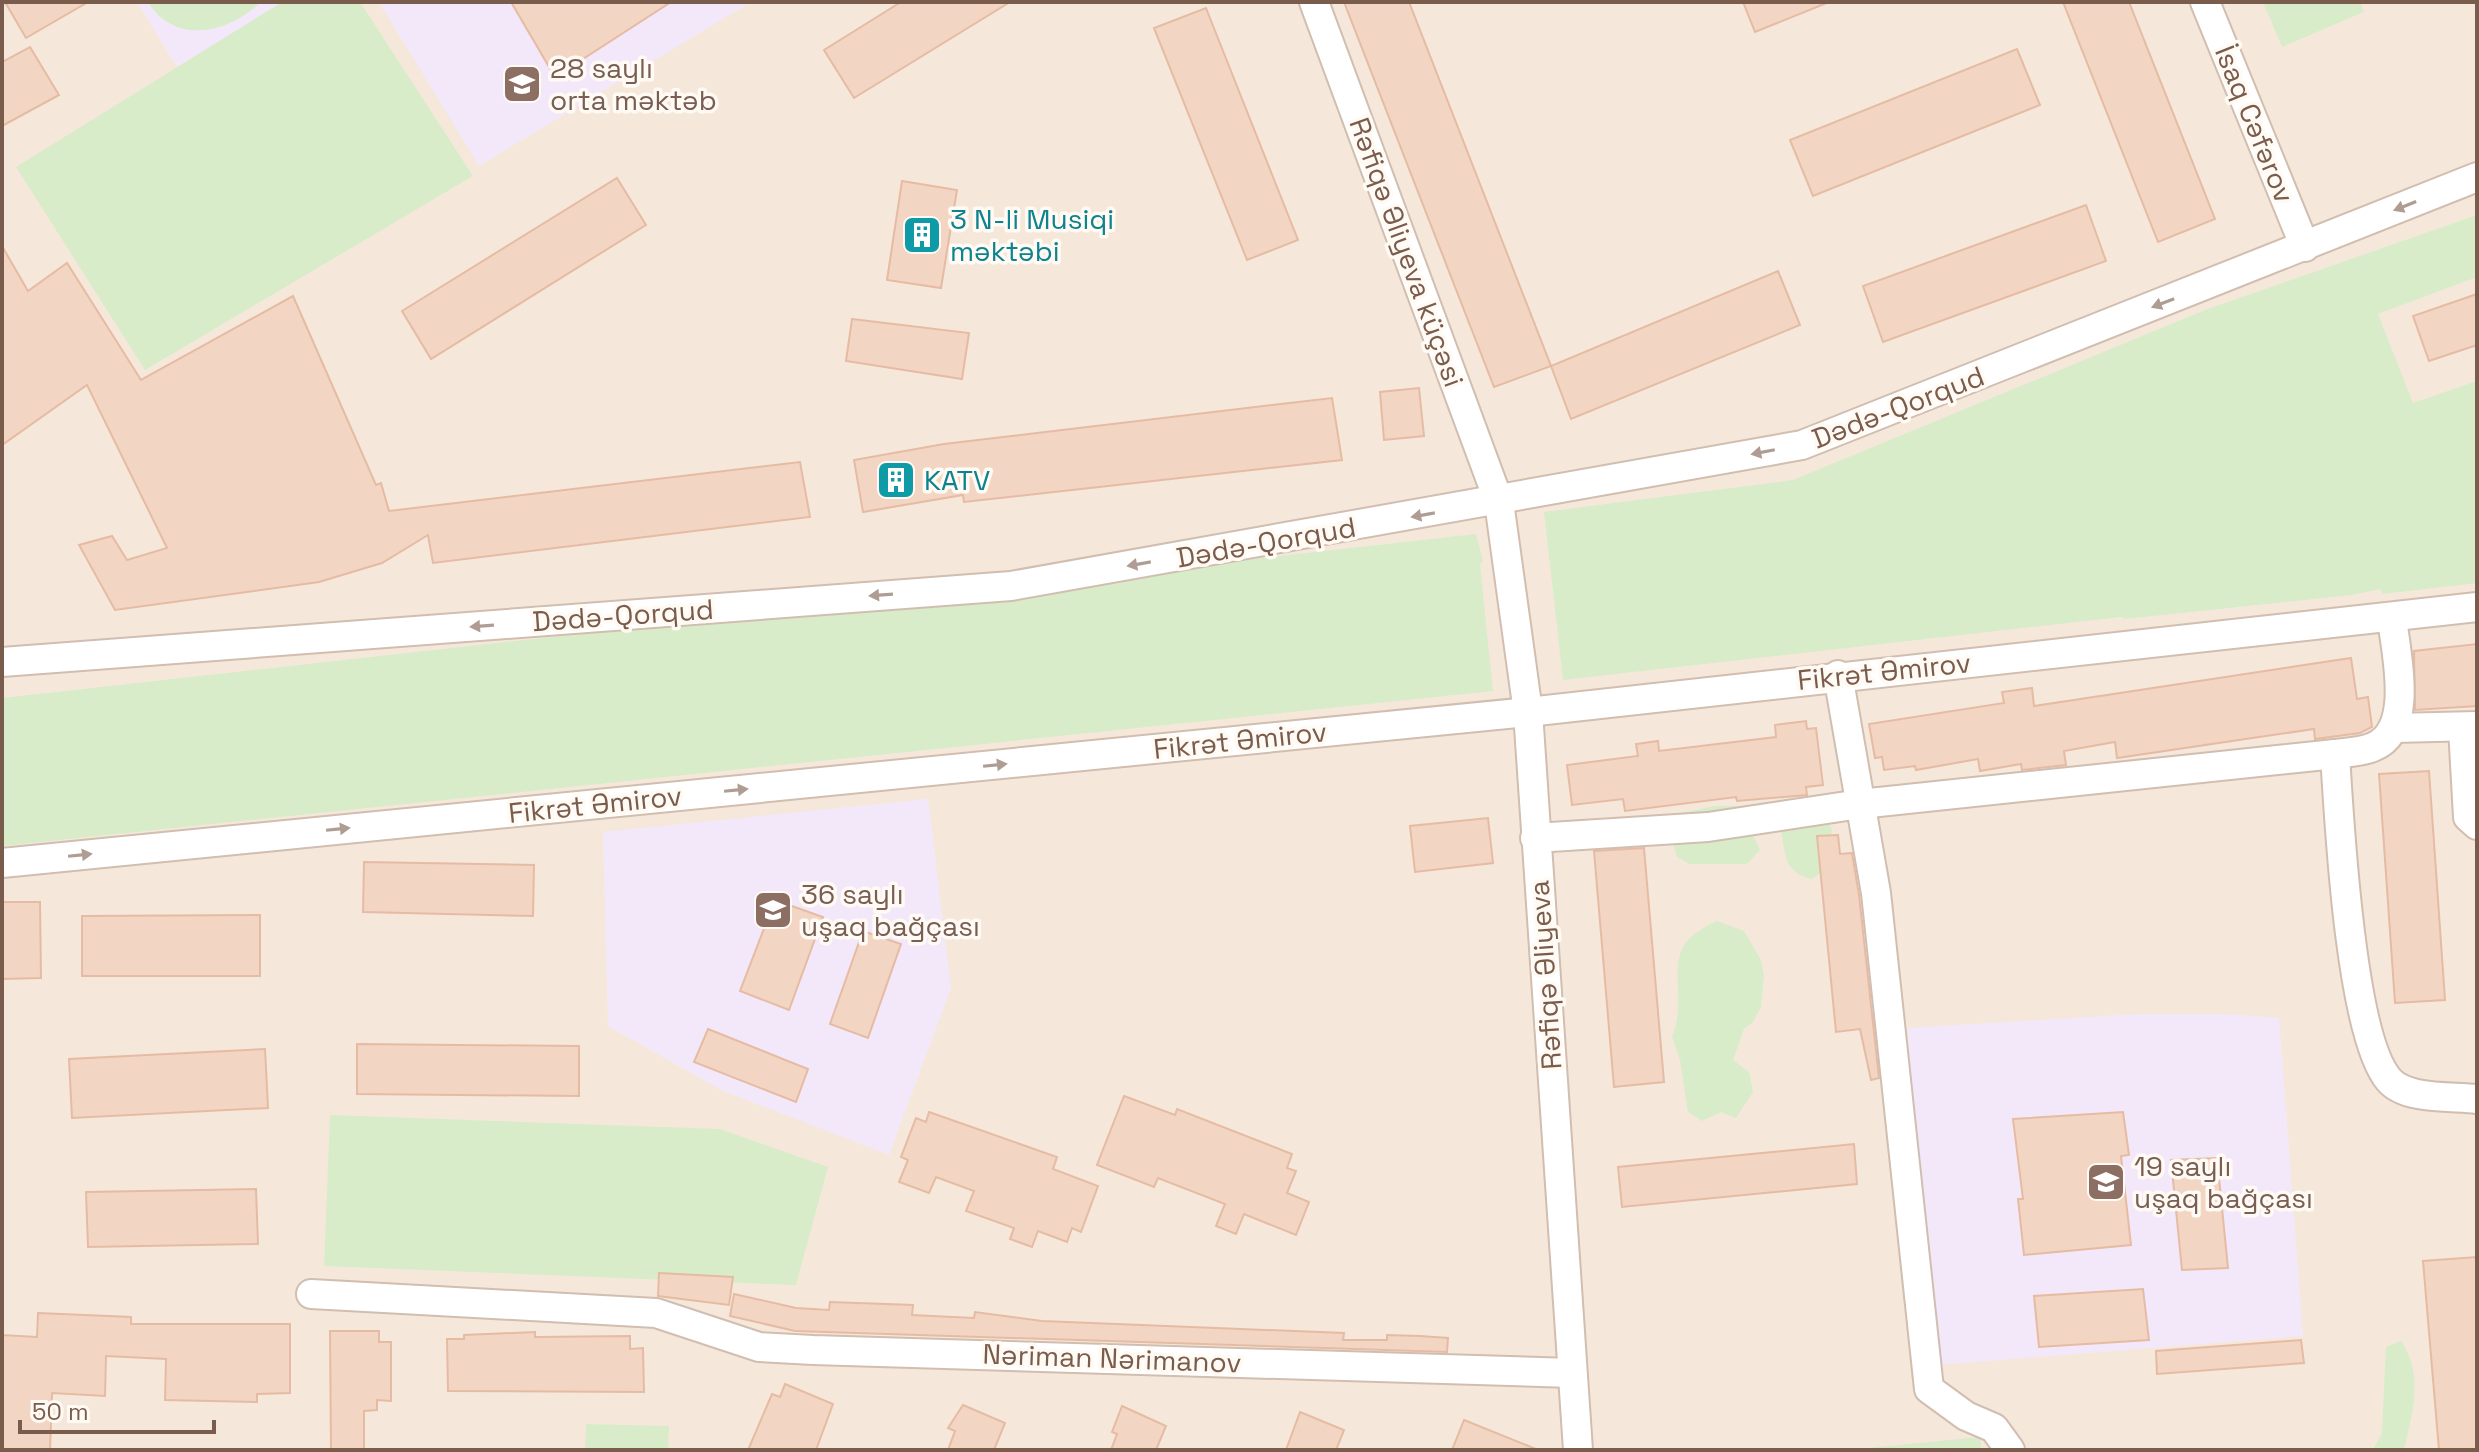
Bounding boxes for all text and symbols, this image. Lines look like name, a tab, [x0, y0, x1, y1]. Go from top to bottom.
street label: İsaq Cəfərov	[2207, 40, 2303, 208]
place label: 28 saylı orta məktəb	[550, 50, 717, 118]
school or university icon: 28 saylı orta məktəb	[501, 63, 543, 105]
street label: Rəfiqə Əliyeva küçəsi	[1341, 112, 1473, 392]
one-way arrow	[2393, 200, 2417, 213]
place label: 3 N-li Musiqi məktəbi	[950, 201, 1114, 269]
building icon: 3 N-li Musiqi məktəbi	[901, 214, 943, 256]
one-way arrow	[2151, 297, 2175, 310]
street label: Dədə-Qorqud	[1807, 358, 1989, 456]
one-way arrow	[1750, 447, 1775, 459]
building icon: KATV	[875, 459, 917, 501]
place label: KATV	[924, 462, 990, 498]
street label: Dədə-Qorqud	[1173, 508, 1359, 576]
one-way arrow	[1410, 509, 1435, 521]
one-way arrow	[1126, 558, 1151, 570]
one-way arrow	[868, 589, 893, 602]
street label: Dədə-Qorqud	[531, 591, 715, 639]
one-way arrow	[469, 620, 494, 633]
street label: Fikrət Əmirov	[1795, 644, 1973, 698]
street label: Fikrət Əmirov	[1151, 713, 1329, 767]
one-way arrow	[983, 758, 1008, 771]
street label: Fikrət Əmirov	[506, 777, 684, 831]
one-way arrow	[724, 783, 749, 796]
one-way arrow	[326, 823, 351, 836]
one-way arrow	[68, 848, 93, 861]
place label: 36 saylı uşaq bağçası	[801, 876, 980, 944]
street label: Rəfiqə Əliyeva	[1520, 879, 1570, 1071]
school or university icon: 36 saylı uşaq bağçası	[752, 889, 794, 931]
place label: 19 saylı uşaq bağçası	[2134, 1148, 2313, 1216]
school or university icon: 19 saylı uşaq bağçası	[2085, 1161, 2127, 1203]
street label: Nəriman Nərimanov	[982, 1335, 1242, 1381]
scale bar	[20, 1384, 214, 1434]
text: 50 m	[32, 1396, 89, 1427]

